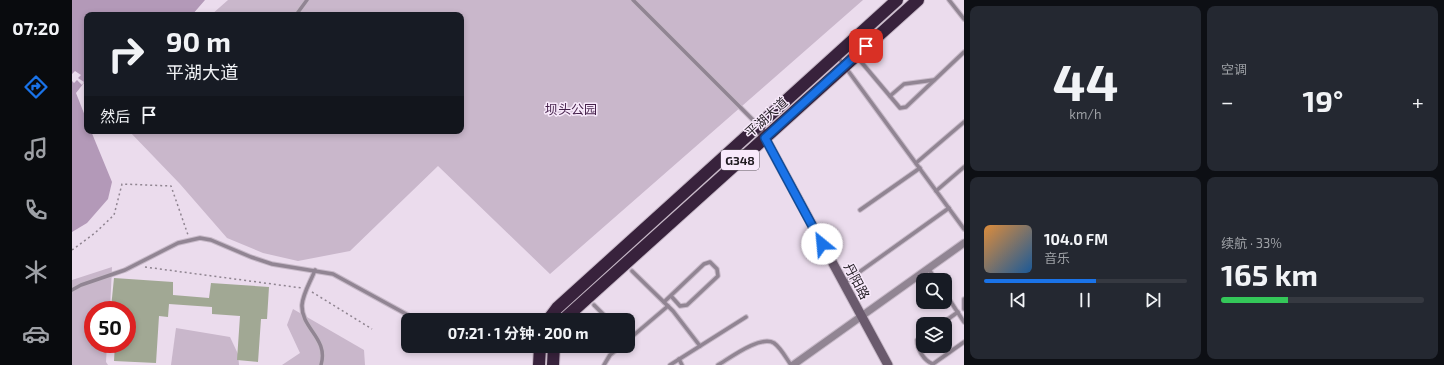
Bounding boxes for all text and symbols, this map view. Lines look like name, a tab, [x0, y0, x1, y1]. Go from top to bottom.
text: 07:20	[12, 17, 60, 39]
text: 90 m	[166, 24, 231, 58]
icon: right	[100, 28, 152, 80]
pin	[849, 29, 883, 63]
icon: arrive	[855, 35, 877, 57]
text: 44	[1052, 49, 1119, 111]
text: 平湖大道	[166, 61, 238, 83]
text: 空调	[1221, 61, 1247, 77]
icon: directions	[22, 73, 50, 101]
text: 19°	[1302, 82, 1343, 118]
text: −	[1221, 88, 1234, 114]
text: +	[1412, 88, 1424, 114]
street label: 平湖大道	[741, 94, 791, 140]
park label: 坝头公园	[545, 101, 597, 117]
icon: arrive	[138, 104, 160, 126]
text: km/h	[1069, 106, 1102, 122]
text: 然后	[100, 107, 130, 125]
icon: music	[22, 135, 50, 163]
road number: G348	[721, 150, 759, 170]
icon: phone	[22, 196, 50, 224]
position arrow	[801, 223, 843, 265]
text: 104.0 FM	[1044, 230, 1108, 248]
text: 续航 · 33%	[1221, 235, 1282, 251]
text: 音乐	[1044, 250, 1070, 266]
text: 165 km	[1221, 256, 1318, 292]
icon: climate	[22, 258, 50, 286]
street label: 丹阳路	[841, 260, 873, 302]
map controls	[916, 273, 952, 353]
button: search	[916, 273, 952, 309]
icon: previous	[1007, 289, 1029, 311]
icon: pause	[1074, 289, 1096, 311]
icon: next	[1142, 289, 1164, 311]
speed limit sign: 50	[84, 301, 136, 353]
button: layers	[916, 317, 952, 353]
icon: car	[22, 320, 50, 348]
text: 07:21 · 1 分钟 · 200 m	[448, 324, 588, 342]

